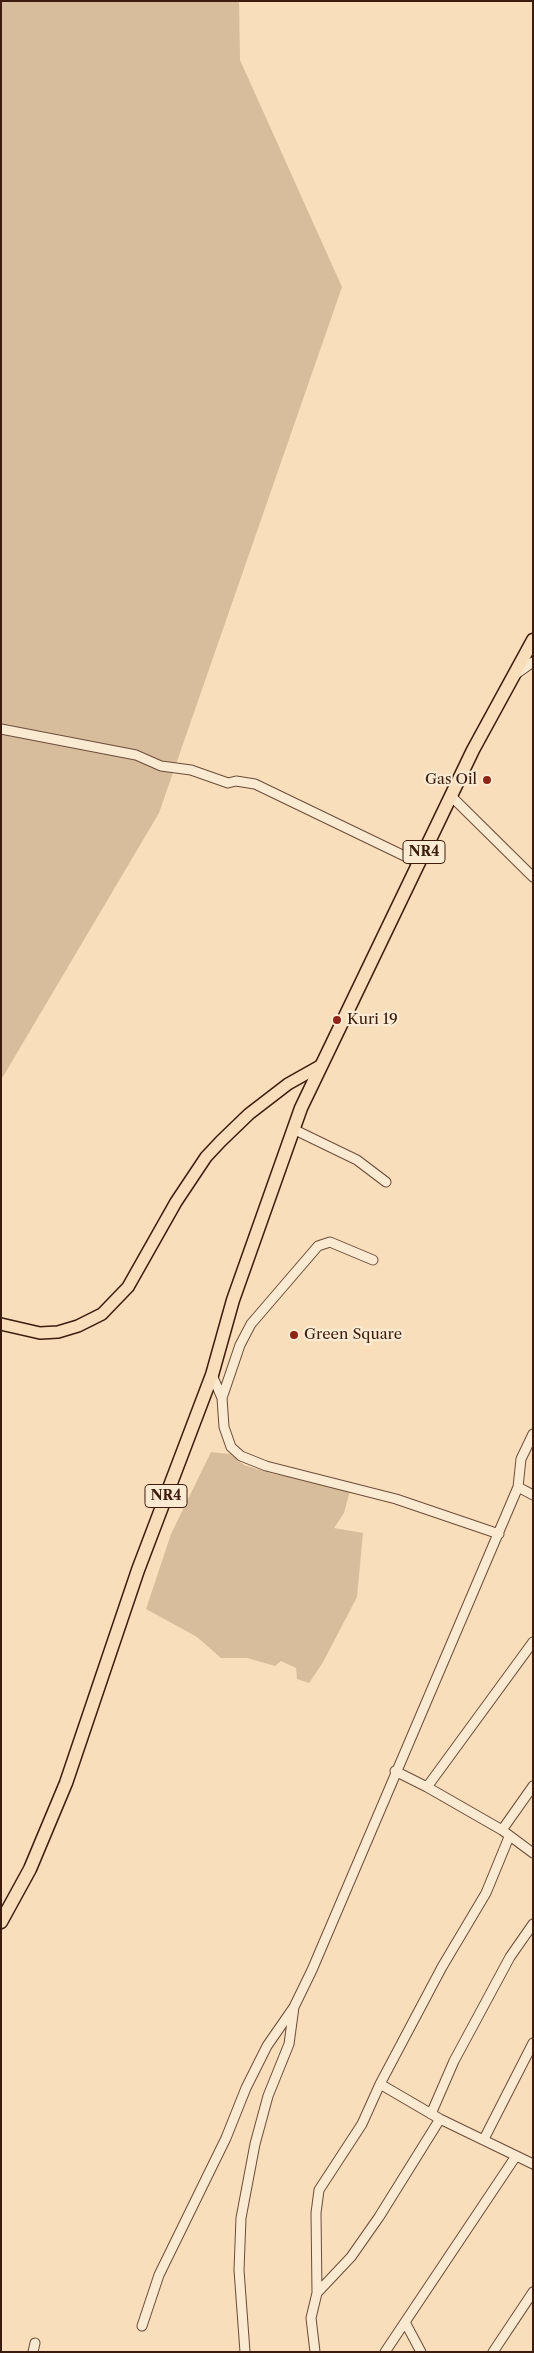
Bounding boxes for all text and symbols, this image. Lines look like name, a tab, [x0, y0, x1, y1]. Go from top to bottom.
place label: Gas Oil	[425, 771, 477, 789]
marker: Gas Oil	[481, 774, 493, 786]
road number: NR4	[403, 840, 445, 864]
place label: Kuri 19	[347, 1011, 398, 1029]
marker: Kuri 19	[331, 1014, 343, 1026]
place label: Green Square	[304, 1326, 402, 1344]
marker: Green Square	[288, 1329, 300, 1341]
road number: NR4	[145, 1484, 187, 1508]

